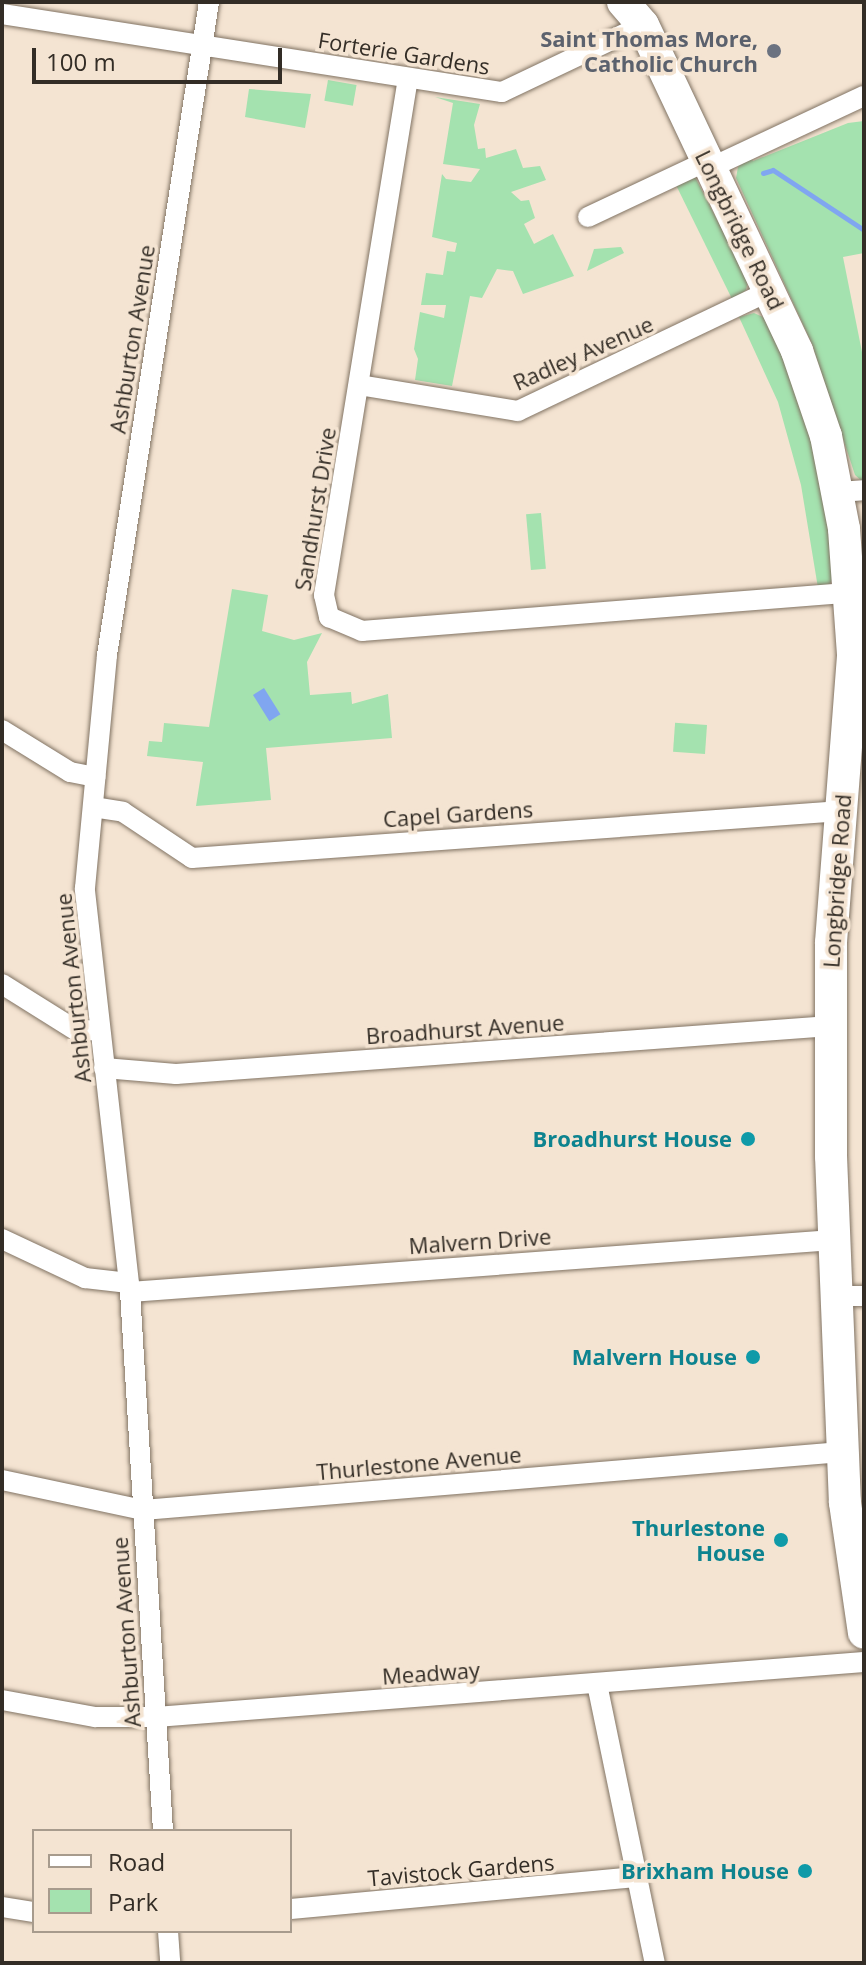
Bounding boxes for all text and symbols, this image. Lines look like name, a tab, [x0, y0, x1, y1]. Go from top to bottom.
place label: Saint Thomas More, Catholic Church	[540, 25, 758, 76]
street label: Forterie Gardens	[316, 26, 492, 80]
scale bar	[36, 32, 286, 82]
marker: Saint Thomas More, Catholic Church	[765, 42, 783, 60]
text: 100 m	[46, 45, 116, 78]
street label: Longbridge Road	[690, 146, 790, 314]
street label: Ashburton Avenue	[104, 243, 160, 435]
street label: Radley Avenue	[509, 310, 657, 396]
street label: Sandhurst Drive	[289, 425, 341, 593]
street label: Longbridge Road	[818, 793, 856, 969]
street label: Capel Gardens	[382, 796, 534, 832]
street label: Ashburton Avenue	[50, 892, 96, 1084]
street label: Broadhurst Avenue	[365, 1009, 565, 1049]
place label: Broadhurst House	[532, 1126, 732, 1152]
marker: Broadhurst House	[739, 1130, 757, 1148]
street label: Malvern Drive	[408, 1223, 552, 1259]
place label: Malvern House	[572, 1344, 737, 1370]
marker: Malvern House	[744, 1348, 762, 1366]
street label: Thurlestone Avenue	[315, 1441, 523, 1485]
place label: Thurlestone House	[632, 1514, 765, 1566]
marker: Thurlestone House	[772, 1531, 790, 1549]
street label: Ashburton Avenue	[106, 1536, 146, 1728]
street label: Meadway	[381, 1656, 481, 1690]
legend	[32, 1829, 292, 1933]
text: Road	[108, 1845, 165, 1878]
street label: Tavistock Gardens	[367, 1849, 555, 1891]
place label: Brixham House	[621, 1858, 789, 1884]
marker: Brixham House	[796, 1862, 814, 1880]
text: Park	[108, 1885, 158, 1918]

